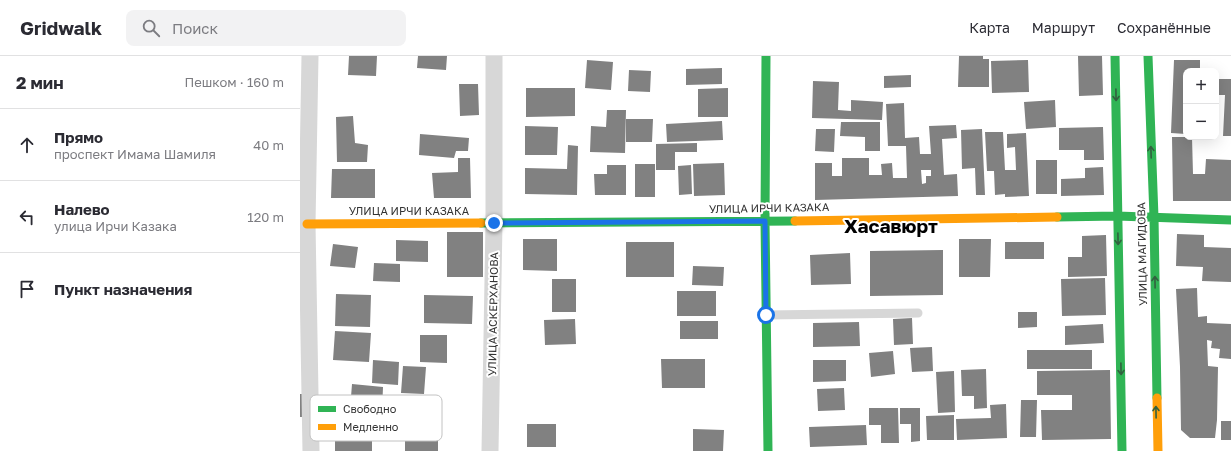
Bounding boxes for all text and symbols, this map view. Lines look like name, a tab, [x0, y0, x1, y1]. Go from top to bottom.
search box	[126, 10, 406, 46]
text: Gridwalk	[20, 16, 102, 39]
icon: search	[140, 17, 162, 39]
text: Поиск	[172, 19, 218, 37]
text: Карта	[969, 19, 1010, 36]
text: Маршрут	[1032, 19, 1095, 36]
text: Сохранённые	[1117, 19, 1211, 36]
map controls	[1183, 68, 1219, 140]
button: +	[1183, 68, 1219, 104]
text: 2 мин	[16, 72, 64, 93]
text: Пешком · 160 m	[184, 74, 284, 90]
one-way arrow	[1112, 88, 1119, 101]
button: −	[1183, 104, 1219, 140]
text: Прямо	[54, 128, 103, 146]
icon: ahead	[16, 134, 38, 156]
text: 40 m	[253, 137, 284, 153]
text: проспект Имама Шамиля	[54, 146, 216, 162]
one-way arrow	[1148, 146, 1155, 159]
text: Налево	[54, 200, 110, 218]
street label: УЛИЦА ИРЧИ КАЗАКА	[709, 200, 830, 215]
street label: УЛИЦА МАГИДОВА	[1134, 201, 1149, 306]
street label: УЛИЦА ИРЧИ КАЗАКА	[349, 204, 470, 217]
icon: left	[16, 206, 38, 228]
text: 120 m	[247, 209, 284, 225]
route end	[485, 214, 503, 232]
district label: Хасавюрт	[844, 214, 938, 237]
text: улица Ирчи Казака	[54, 218, 177, 234]
one-way arrow	[1114, 232, 1122, 245]
street label: УЛИЦА АСКЕРХАНОВА	[485, 251, 500, 376]
one-way arrow	[1151, 276, 1158, 289]
icon: arrive	[16, 278, 38, 300]
text: Пункт назначения	[54, 280, 192, 298]
route start	[757, 306, 775, 324]
one-way arrow	[1117, 362, 1124, 375]
legend	[310, 395, 442, 441]
text: Свободно	[343, 402, 397, 415]
one-way arrow	[1153, 406, 1160, 419]
text: Медленно	[343, 420, 399, 433]

